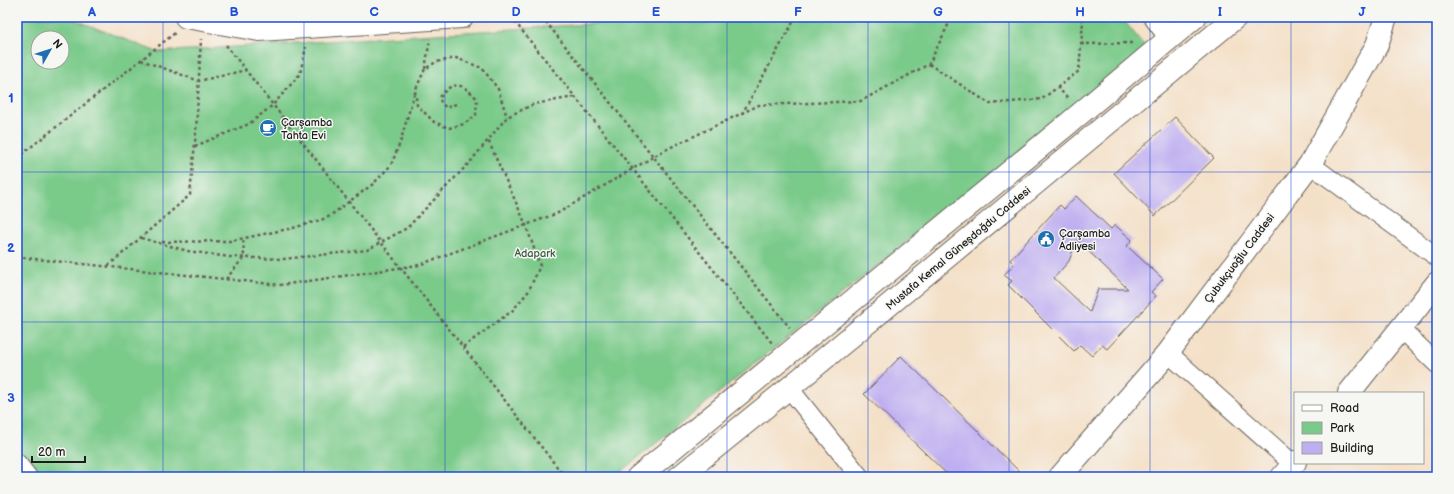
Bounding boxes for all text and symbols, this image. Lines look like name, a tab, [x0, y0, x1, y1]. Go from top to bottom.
text: A	[87, 4, 96, 20]
text: B	[229, 4, 239, 20]
text: C	[369, 4, 379, 20]
text: D	[511, 4, 521, 20]
text: E	[652, 4, 661, 20]
text: F	[794, 4, 802, 20]
text: G	[933, 4, 943, 20]
text: H	[1075, 4, 1085, 20]
text: I	[1218, 4, 1222, 20]
text: J	[1358, 4, 1366, 20]
north arrow	[30, 30, 70, 70]
text: N	[50, 37, 65, 51]
text: 1	[8, 90, 14, 106]
place label: Çarşamba Tahta Evi	[281, 116, 332, 142]
cafe icon: Çarşamba Tahta Evi	[258, 118, 278, 138]
street label: Mustafa Kemal Güneşdoğdu Caddesi	[883, 184, 1033, 313]
street label: Çubukçuoğlu Caddesi	[1202, 211, 1277, 306]
place label: Çarşamba Adliyesi	[1059, 227, 1110, 253]
public building icon: Çarşamba Adliyesi	[1036, 229, 1056, 249]
text: 2	[7, 240, 15, 256]
park label: Adapark	[515, 247, 556, 260]
text: 3	[7, 390, 15, 406]
legend	[1294, 392, 1424, 464]
text: Road	[1330, 401, 1359, 416]
text: Park	[1330, 421, 1354, 436]
scale bar	[32, 438, 85, 464]
text: Building	[1330, 441, 1374, 456]
text: 20 m	[38, 445, 65, 460]

